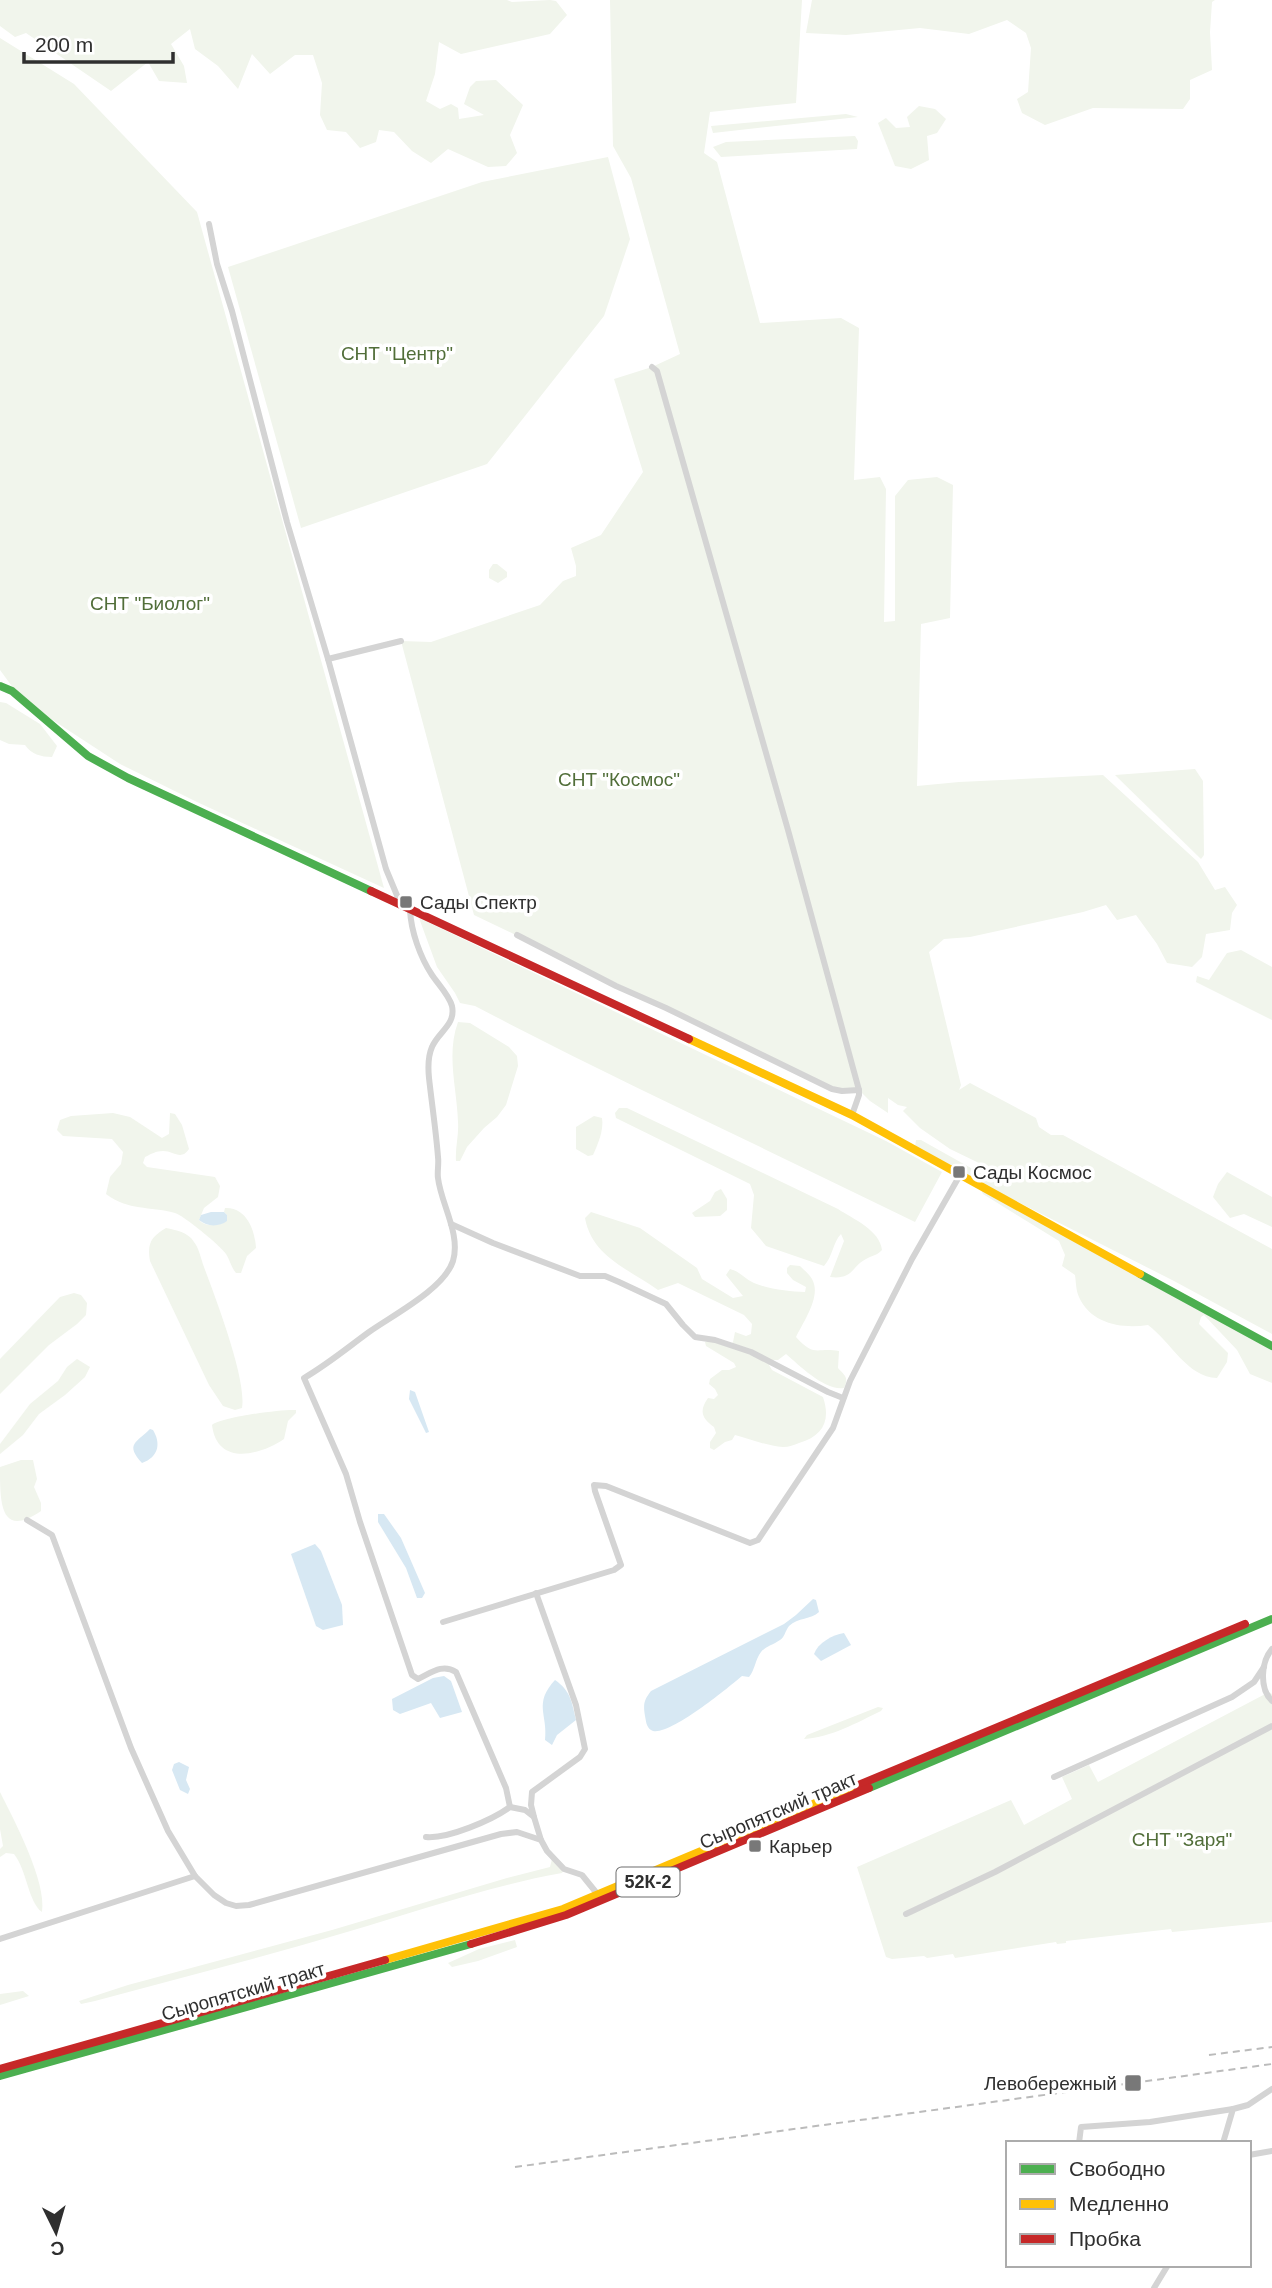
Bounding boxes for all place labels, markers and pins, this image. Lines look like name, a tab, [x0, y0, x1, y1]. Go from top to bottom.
place label: Сады Спектр	[420, 892, 537, 913]
marker: Сады Спектр	[398, 894, 414, 910]
place label: Сады Космос	[973, 1162, 1092, 1183]
marker: Сады Космос	[951, 1164, 967, 1180]
place label: Карьер	[769, 1836, 832, 1857]
marker: Карьер	[747, 1838, 763, 1854]
place label: Левобережный	[984, 2073, 1117, 2094]
marker: Левобережный	[1123, 2073, 1143, 2093]

